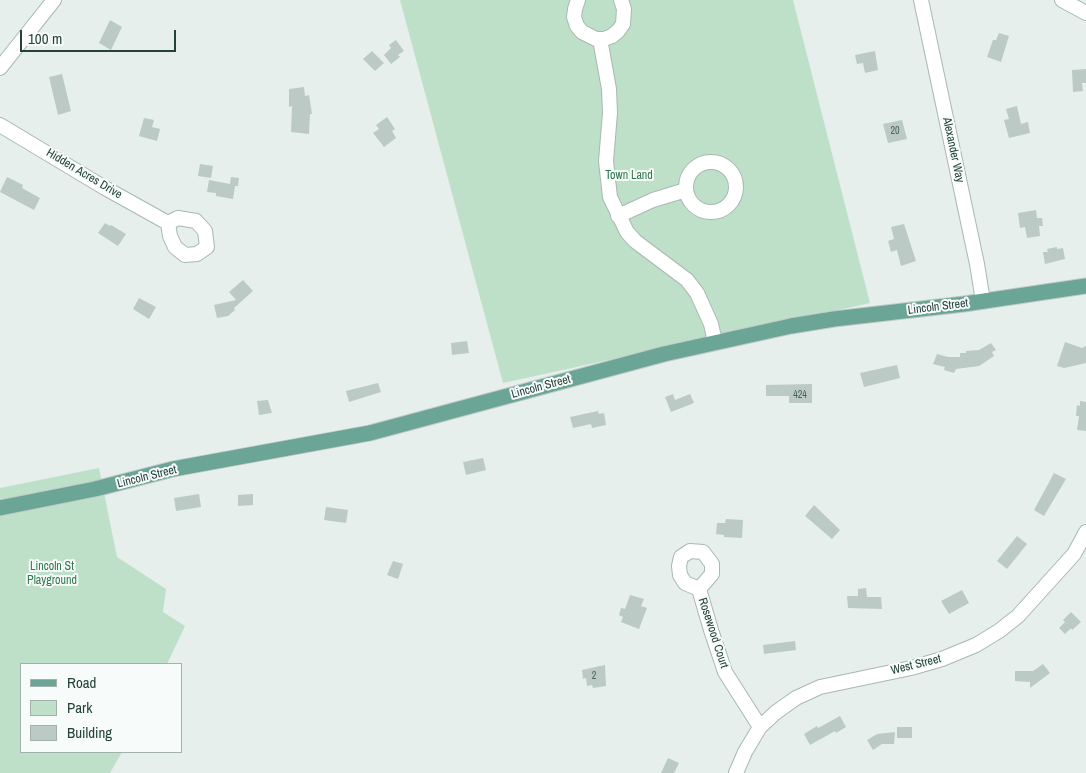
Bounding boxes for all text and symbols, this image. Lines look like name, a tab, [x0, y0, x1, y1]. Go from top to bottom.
scale bar	[22, 20, 179, 52]
text: 100 m	[28, 28, 62, 49]
street label: Alexander Way	[939, 116, 967, 184]
house number: 20	[890, 125, 900, 137]
street label: Hidden Acres Drive	[43, 146, 125, 202]
park label: Town Land	[605, 169, 653, 183]
street label: Lincoln Street	[907, 296, 969, 318]
street label: Lincoln Street	[510, 372, 572, 402]
house number: 424	[793, 389, 807, 401]
street label: Lincoln Street	[116, 463, 178, 491]
park label: Lincoln St Playground	[27, 560, 77, 588]
street label: Rosewood Court	[695, 596, 731, 670]
street label: West Street	[889, 652, 943, 678]
legend	[20, 663, 182, 753]
house number: 2	[592, 670, 596, 682]
text: Road	[67, 672, 96, 693]
text: Park	[67, 697, 92, 718]
text: Building	[67, 722, 112, 743]

